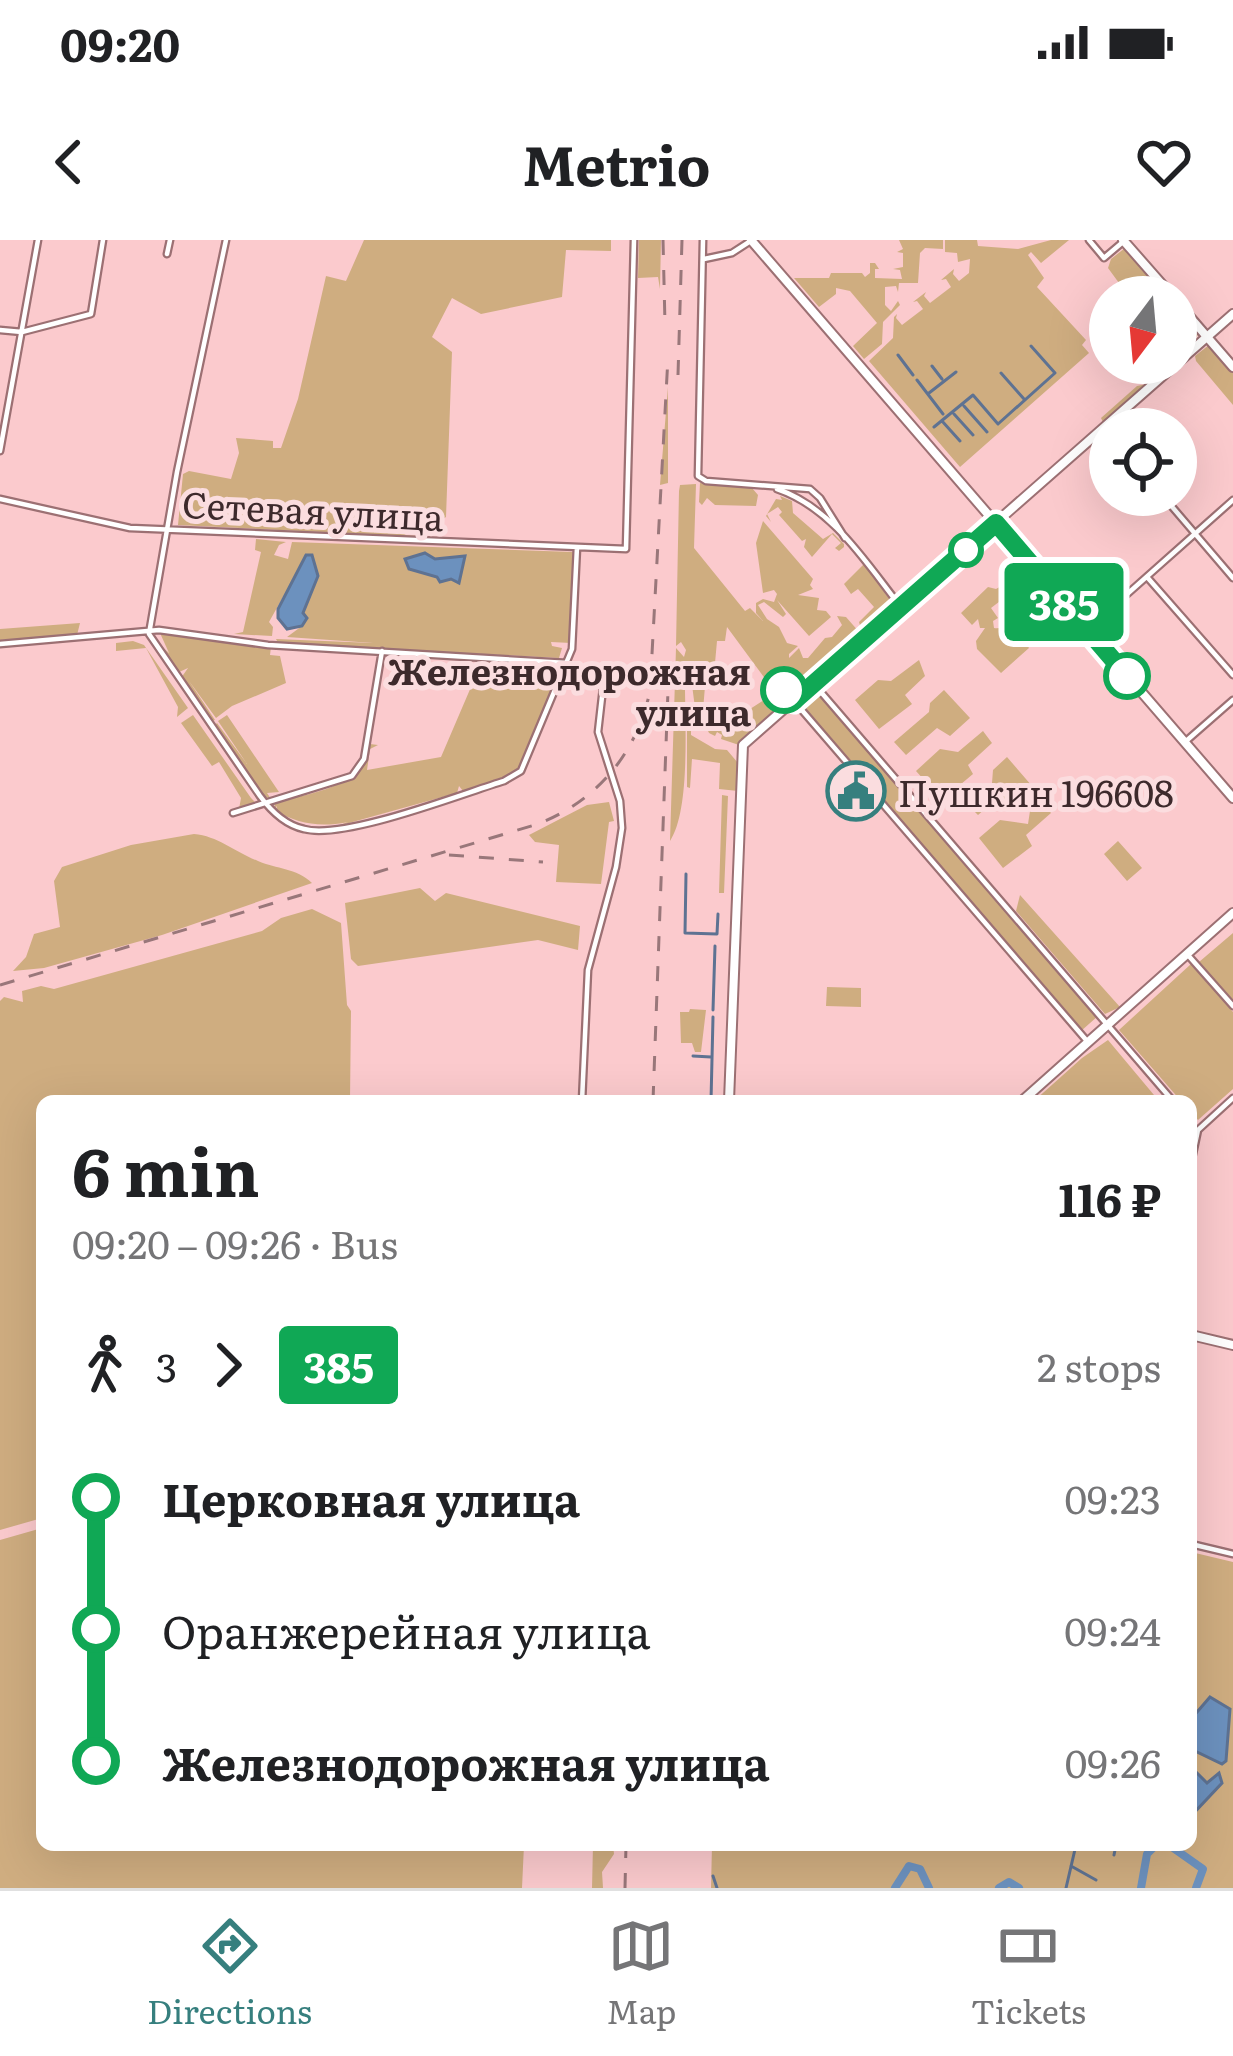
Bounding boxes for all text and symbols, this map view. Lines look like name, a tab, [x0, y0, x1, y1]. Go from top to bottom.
text: 09:20	[60, 9, 180, 76]
text: Metrio	[523, 122, 710, 203]
icon: back	[36, 129, 102, 195]
icon: heart	[1131, 129, 1197, 195]
north arrow	[1089, 276, 1197, 384]
map controls	[1089, 276, 1197, 516]
button: locate	[1089, 408, 1197, 516]
street label: Сетевая улица	[181, 476, 446, 542]
unlabelled marker	[950, 534, 982, 566]
line badge: 385	[995, 563, 1133, 641]
text: 385	[1028, 571, 1100, 633]
place label: Железнодорожная улица	[388, 643, 751, 737]
unlabelled marker	[1105, 654, 1149, 698]
marker: Железнодорожная улица	[762, 668, 806, 712]
public building icon: Пушкин 196608	[825, 760, 887, 822]
place label: Пушкин 196608	[898, 765, 1174, 818]
text: 6 min	[72, 1119, 260, 1217]
text: 116 ₽	[1058, 1164, 1161, 1231]
text: 09:20 – 09:26 · Bus	[72, 1213, 398, 1271]
icon: walk	[72, 1332, 138, 1398]
icon: forward	[195, 1332, 261, 1398]
text: 385	[303, 1334, 374, 1396]
text: 3	[156, 1336, 177, 1394]
text: 2 stops	[1037, 1336, 1161, 1394]
text: Церковная улица	[162, 1464, 580, 1531]
text: 09:23	[1065, 1468, 1161, 1526]
text: Оранжерейная улица	[162, 1596, 651, 1663]
text: 09:24	[1064, 1600, 1161, 1658]
text: Железнодорожная улица	[162, 1728, 769, 1795]
text: 09:26	[1065, 1732, 1161, 1790]
tab: Directions	[147, 1913, 312, 2034]
tab: Map	[606, 1913, 676, 2034]
tab: Tickets	[971, 1913, 1086, 2034]

